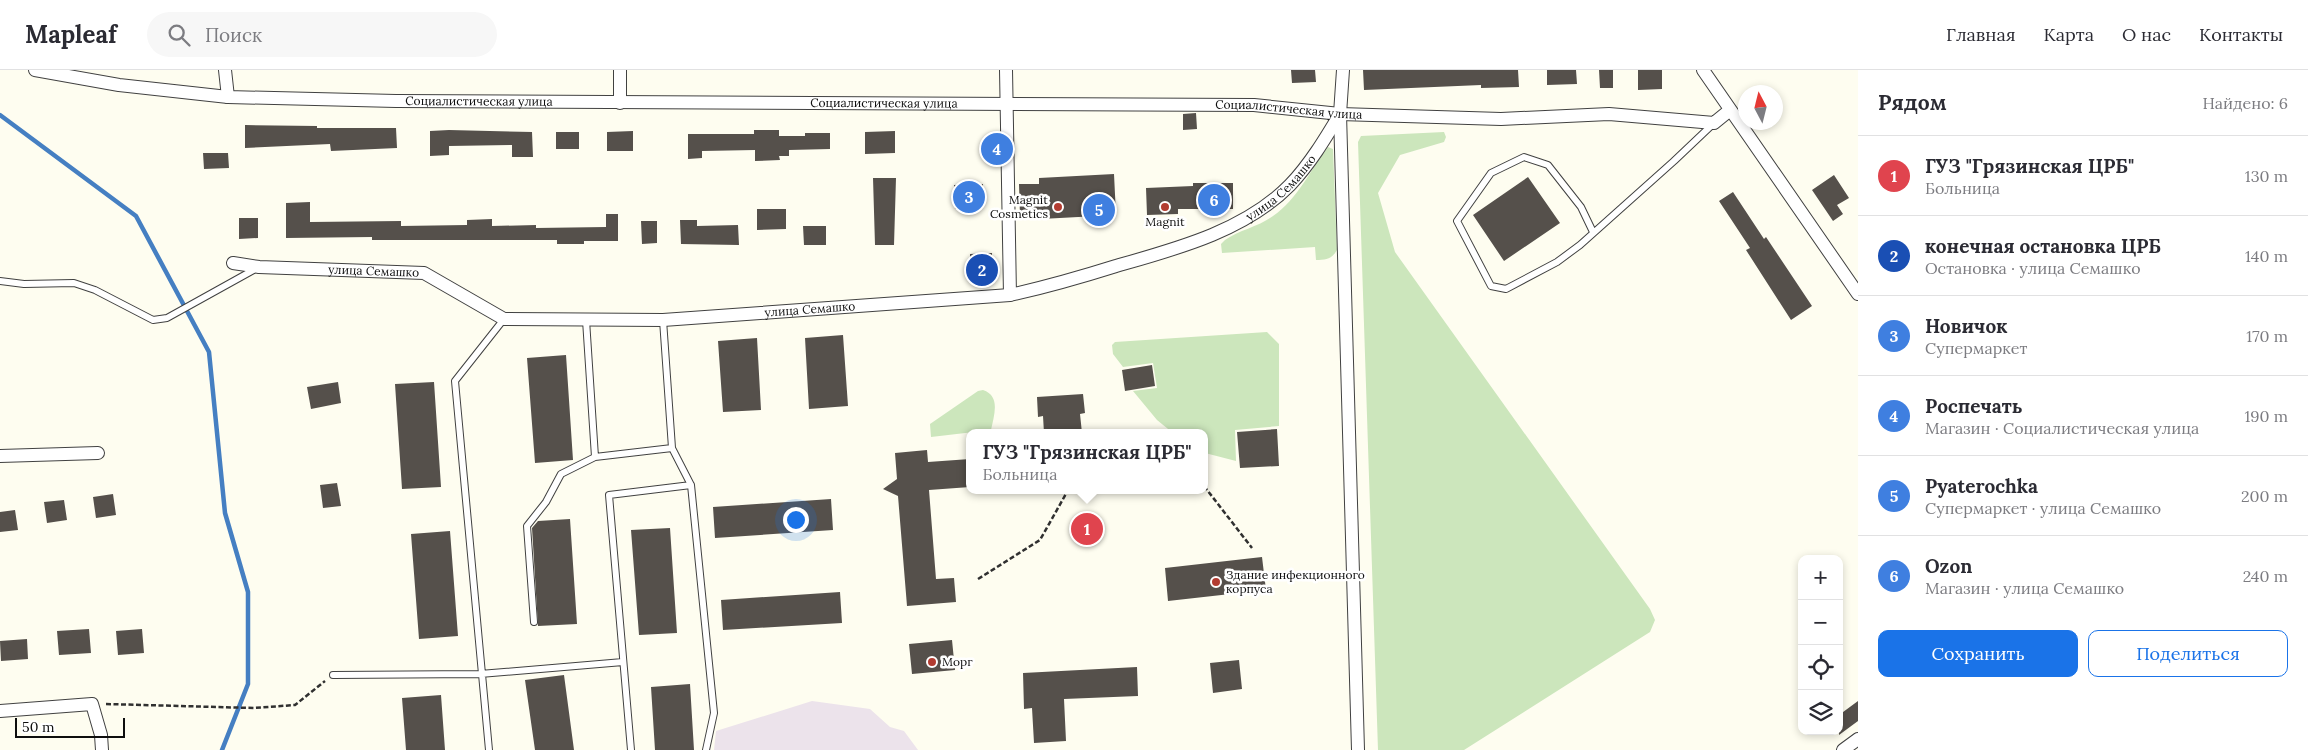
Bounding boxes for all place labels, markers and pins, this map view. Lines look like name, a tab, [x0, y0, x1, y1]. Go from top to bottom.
pin: 4	[981, 130, 1013, 168]
pin: 3	[953, 178, 985, 216]
pin: 6	[1198, 181, 1230, 219]
pin: 5	[1083, 191, 1115, 229]
place label: Magnit Cosmetics	[990, 192, 1048, 221]
marker: Magnit Cosmetics	[1052, 201, 1064, 213]
marker: Magnit	[1159, 201, 1171, 213]
place label: Magnit	[1145, 214, 1185, 229]
pin: 2	[966, 251, 998, 289]
pin: 1	[1071, 510, 1103, 548]
place label: Здание инфекционного корпуса	[1226, 567, 1365, 596]
marker: Здание инфекционного корпуса	[1210, 576, 1222, 588]
place label: Морг	[942, 654, 973, 669]
marker: Морг	[926, 656, 938, 668]

